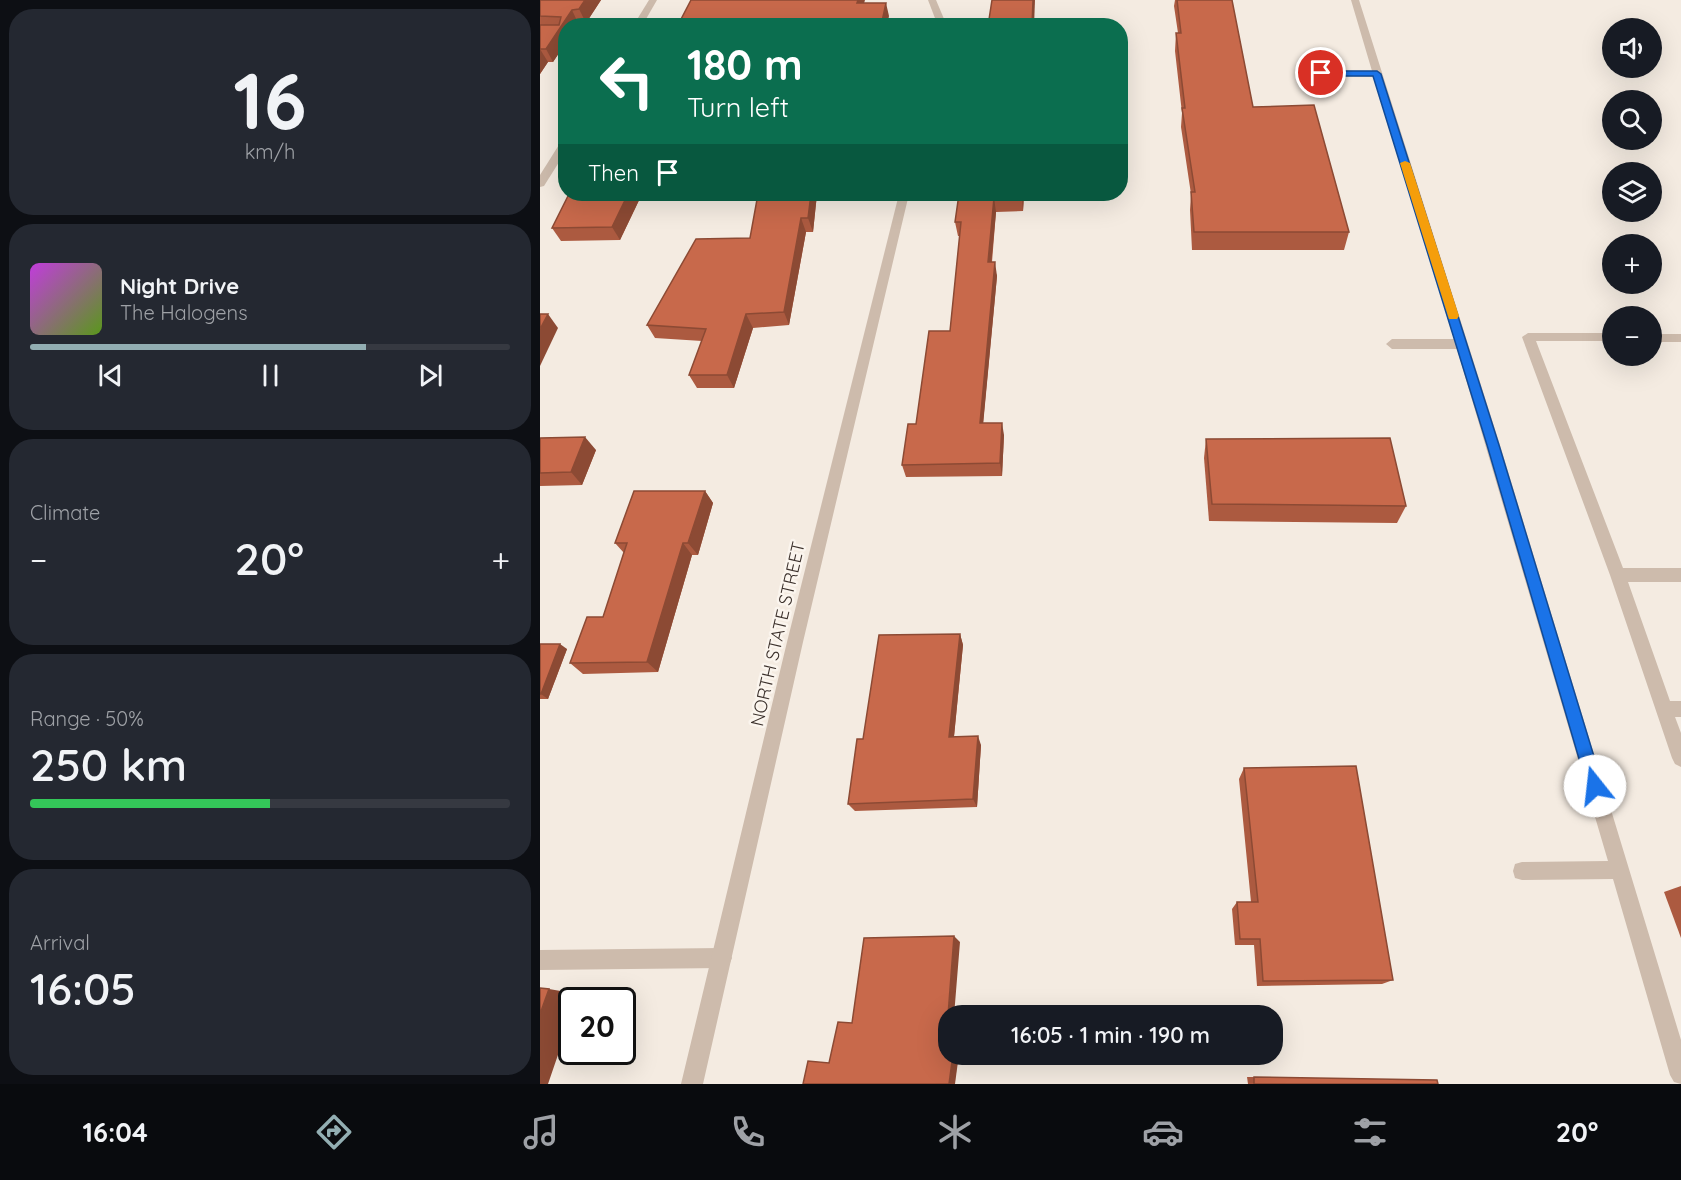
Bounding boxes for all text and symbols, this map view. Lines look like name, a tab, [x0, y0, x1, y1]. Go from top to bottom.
map controls	[1602, 18, 1662, 366]
button: sound	[1602, 18, 1662, 78]
text: 180 m	[687, 38, 803, 91]
icon: left	[588, 42, 666, 120]
pin	[1295, 47, 1346, 98]
text: 16	[233, 51, 307, 149]
icon: arrive	[1304, 56, 1337, 89]
text: Turn left	[687, 90, 789, 124]
button: search	[1602, 90, 1662, 150]
text: km/h	[245, 139, 295, 164]
icon: arrive	[651, 156, 684, 189]
text: Then	[588, 159, 639, 187]
button: layers	[1602, 162, 1662, 222]
button: +	[1602, 234, 1662, 294]
text: Night Drive	[120, 272, 239, 300]
text: The Halogens	[120, 300, 248, 325]
button: −	[1602, 306, 1662, 366]
icon: previous	[94, 359, 127, 392]
icon: pause	[254, 359, 287, 392]
icon: next	[414, 359, 447, 392]
text: Climate	[30, 500, 100, 525]
text: 20°	[235, 530, 304, 586]
text: −	[30, 539, 47, 580]
text: +	[491, 539, 510, 580]
street label: NORTH STATE STREET	[745, 539, 810, 728]
text: Range · 50%	[30, 706, 144, 731]
text: 250 km	[30, 736, 187, 792]
position arrow	[1563, 754, 1627, 818]
text: Arrival	[30, 930, 90, 955]
text: 16:05	[30, 960, 136, 1016]
speed limit sign: 20	[558, 987, 636, 1065]
text: 16:05 · 1 min · 190 m	[1011, 1021, 1210, 1049]
icon: directions	[313, 1111, 355, 1153]
icon: music	[520, 1111, 562, 1153]
icon: phone	[727, 1111, 769, 1153]
icon: climate	[934, 1111, 976, 1153]
icon: car	[1142, 1111, 1184, 1153]
icon: filters	[1349, 1111, 1391, 1153]
text: 16:04	[83, 1115, 148, 1149]
text: 20°	[1556, 1115, 1598, 1149]

